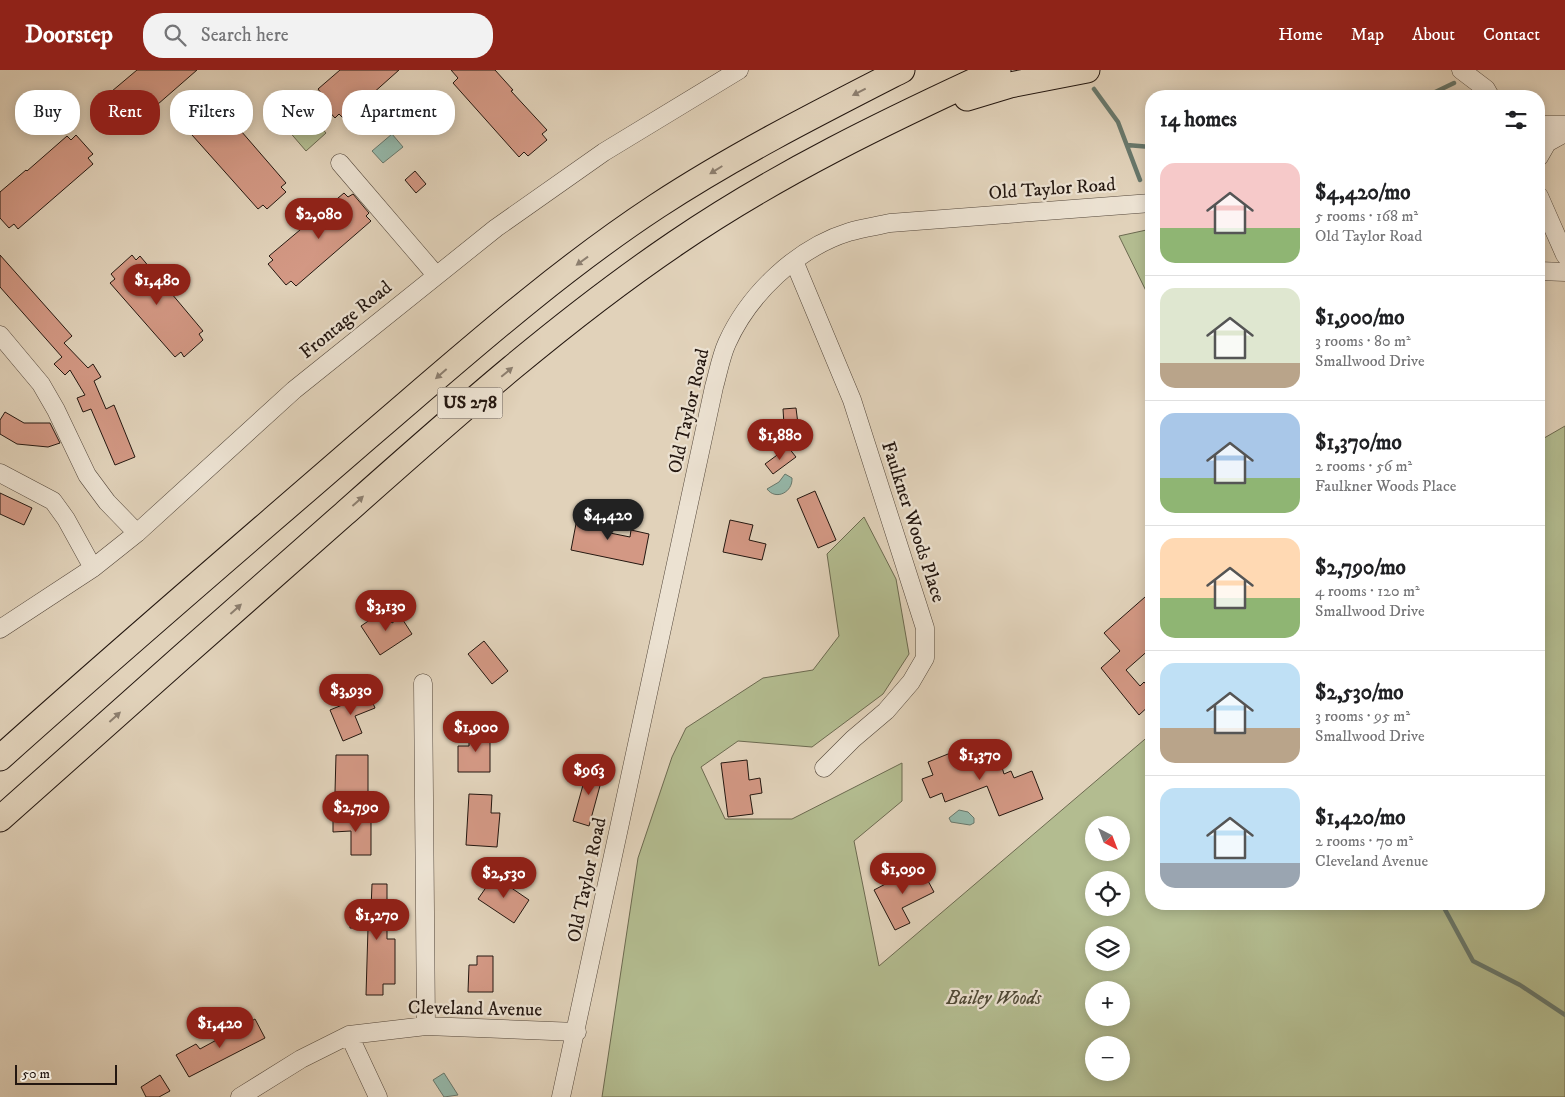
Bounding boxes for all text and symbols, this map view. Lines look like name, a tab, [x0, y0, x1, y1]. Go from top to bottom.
search box	[143, 13, 493, 58]
text: Doorstep	[25, 20, 113, 50]
icon: search	[161, 21, 189, 49]
text: Search here	[201, 24, 289, 47]
text: Home	[1278, 24, 1323, 46]
text: Map	[1351, 24, 1384, 46]
text: About	[1412, 24, 1455, 46]
text: Contact	[1483, 24, 1540, 46]
one-way arrow	[851, 88, 866, 96]
chip: Buy	[15, 90, 80, 135]
chip: Rent	[90, 90, 160, 135]
chip: Filters	[170, 90, 253, 135]
chip: New	[263, 90, 332, 135]
chip: Apartment	[342, 90, 455, 135]
icon: filters	[1502, 106, 1530, 134]
text: 14 homes	[1160, 107, 1237, 133]
one-way arrow	[709, 165, 722, 174]
street label: Old Taylor Road	[988, 173, 1117, 205]
text: $4,420/mo	[1315, 180, 1410, 206]
icon: home	[1200, 183, 1260, 243]
pin: $2,080	[278, 198, 360, 240]
text: $2,080	[296, 204, 342, 224]
text: 5 rooms · 168 m²	[1315, 206, 1418, 226]
text: Old Taylor Road	[1315, 226, 1422, 246]
one-way arrow	[576, 256, 589, 267]
pin: $1,480	[116, 264, 198, 306]
text: $1,480	[134, 270, 180, 290]
street label: Frontage Road	[295, 276, 397, 364]
text: $1,900/mo	[1315, 305, 1405, 331]
icon: home	[1200, 308, 1260, 368]
text: 3 rooms · 80 m²	[1315, 331, 1411, 351]
street label: Old Taylor Road	[663, 346, 715, 476]
text: Smallwood Drive	[1315, 351, 1425, 371]
one-way arrow	[501, 366, 514, 377]
one-way arrow	[436, 368, 448, 380]
road number: US 278	[438, 387, 502, 418]
pin: $1,880	[739, 418, 821, 461]
text: $1,880	[758, 425, 802, 445]
text: $1,370/mo	[1315, 430, 1402, 456]
icon: home	[1200, 433, 1260, 493]
street label: Faulkner Woods Place	[876, 439, 950, 606]
text: 2 rooms · 56 m²	[1315, 456, 1412, 476]
text: Faulkner Woods Place	[1315, 476, 1456, 496]
one-way arrow	[352, 495, 364, 507]
pin: $4,420	[567, 498, 649, 541]
text: $4,420	[584, 505, 632, 525]
text: $2,790/mo	[1315, 555, 1406, 581]
icon: home	[1200, 558, 1260, 618]
text: 4 rooms · 120 m²	[1315, 581, 1420, 601]
pin: $3,130	[345, 590, 427, 632]
text: $3,130	[366, 596, 406, 616]
text: Smallwood Drive	[1315, 601, 1425, 621]
one-way arrow	[230, 603, 242, 615]
pin: $3,930	[310, 674, 392, 716]
text: $3,930	[330, 680, 372, 700]
text: $2,530/mo	[1315, 680, 1404, 706]
icon: home	[1200, 683, 1260, 743]
text: 3 rooms · 95 m²	[1315, 706, 1410, 726]
pin: $1,900	[435, 710, 517, 753]
one-way arrow	[108, 711, 121, 722]
text: $1,900	[454, 717, 498, 737]
text: Smallwood Drive	[1315, 726, 1425, 746]
pin: $1,370	[939, 738, 1021, 781]
text: $1,370	[959, 745, 1001, 765]
pin: $963	[559, 754, 619, 796]
text: $963	[573, 760, 605, 780]
pin: $2,790	[315, 790, 397, 833]
text: $2,790	[333, 797, 379, 817]
text: $1,420/mo	[1315, 805, 1406, 831]
icon: home	[1200, 808, 1260, 868]
street label: Old Taylor Road	[563, 815, 612, 945]
north arrow	[1085, 816, 1130, 861]
map controls	[1085, 816, 1130, 1081]
text: 2 rooms · 70 m²	[1315, 831, 1413, 851]
text: Cleveland Avenue	[1315, 851, 1428, 871]
pin: $1,090	[862, 852, 944, 895]
pin: $2,530	[463, 856, 545, 899]
text: $1,090	[881, 859, 925, 879]
text: $2,530	[482, 863, 526, 883]
button: locate	[1085, 871, 1130, 916]
pin: $1,270	[336, 898, 418, 941]
text: $1,270	[355, 905, 399, 925]
button: layers	[1085, 926, 1130, 971]
button: +	[1085, 981, 1130, 1026]
park label: Bailey Woods	[946, 987, 1043, 1010]
street label: Cleveland Avenue	[408, 996, 542, 1022]
pin: $1,420	[179, 1006, 261, 1049]
text: $1,420	[198, 1013, 242, 1033]
button: −	[1085, 1036, 1130, 1081]
scale bar	[15, 1062, 118, 1085]
text: 50 m	[22, 1065, 50, 1083]

